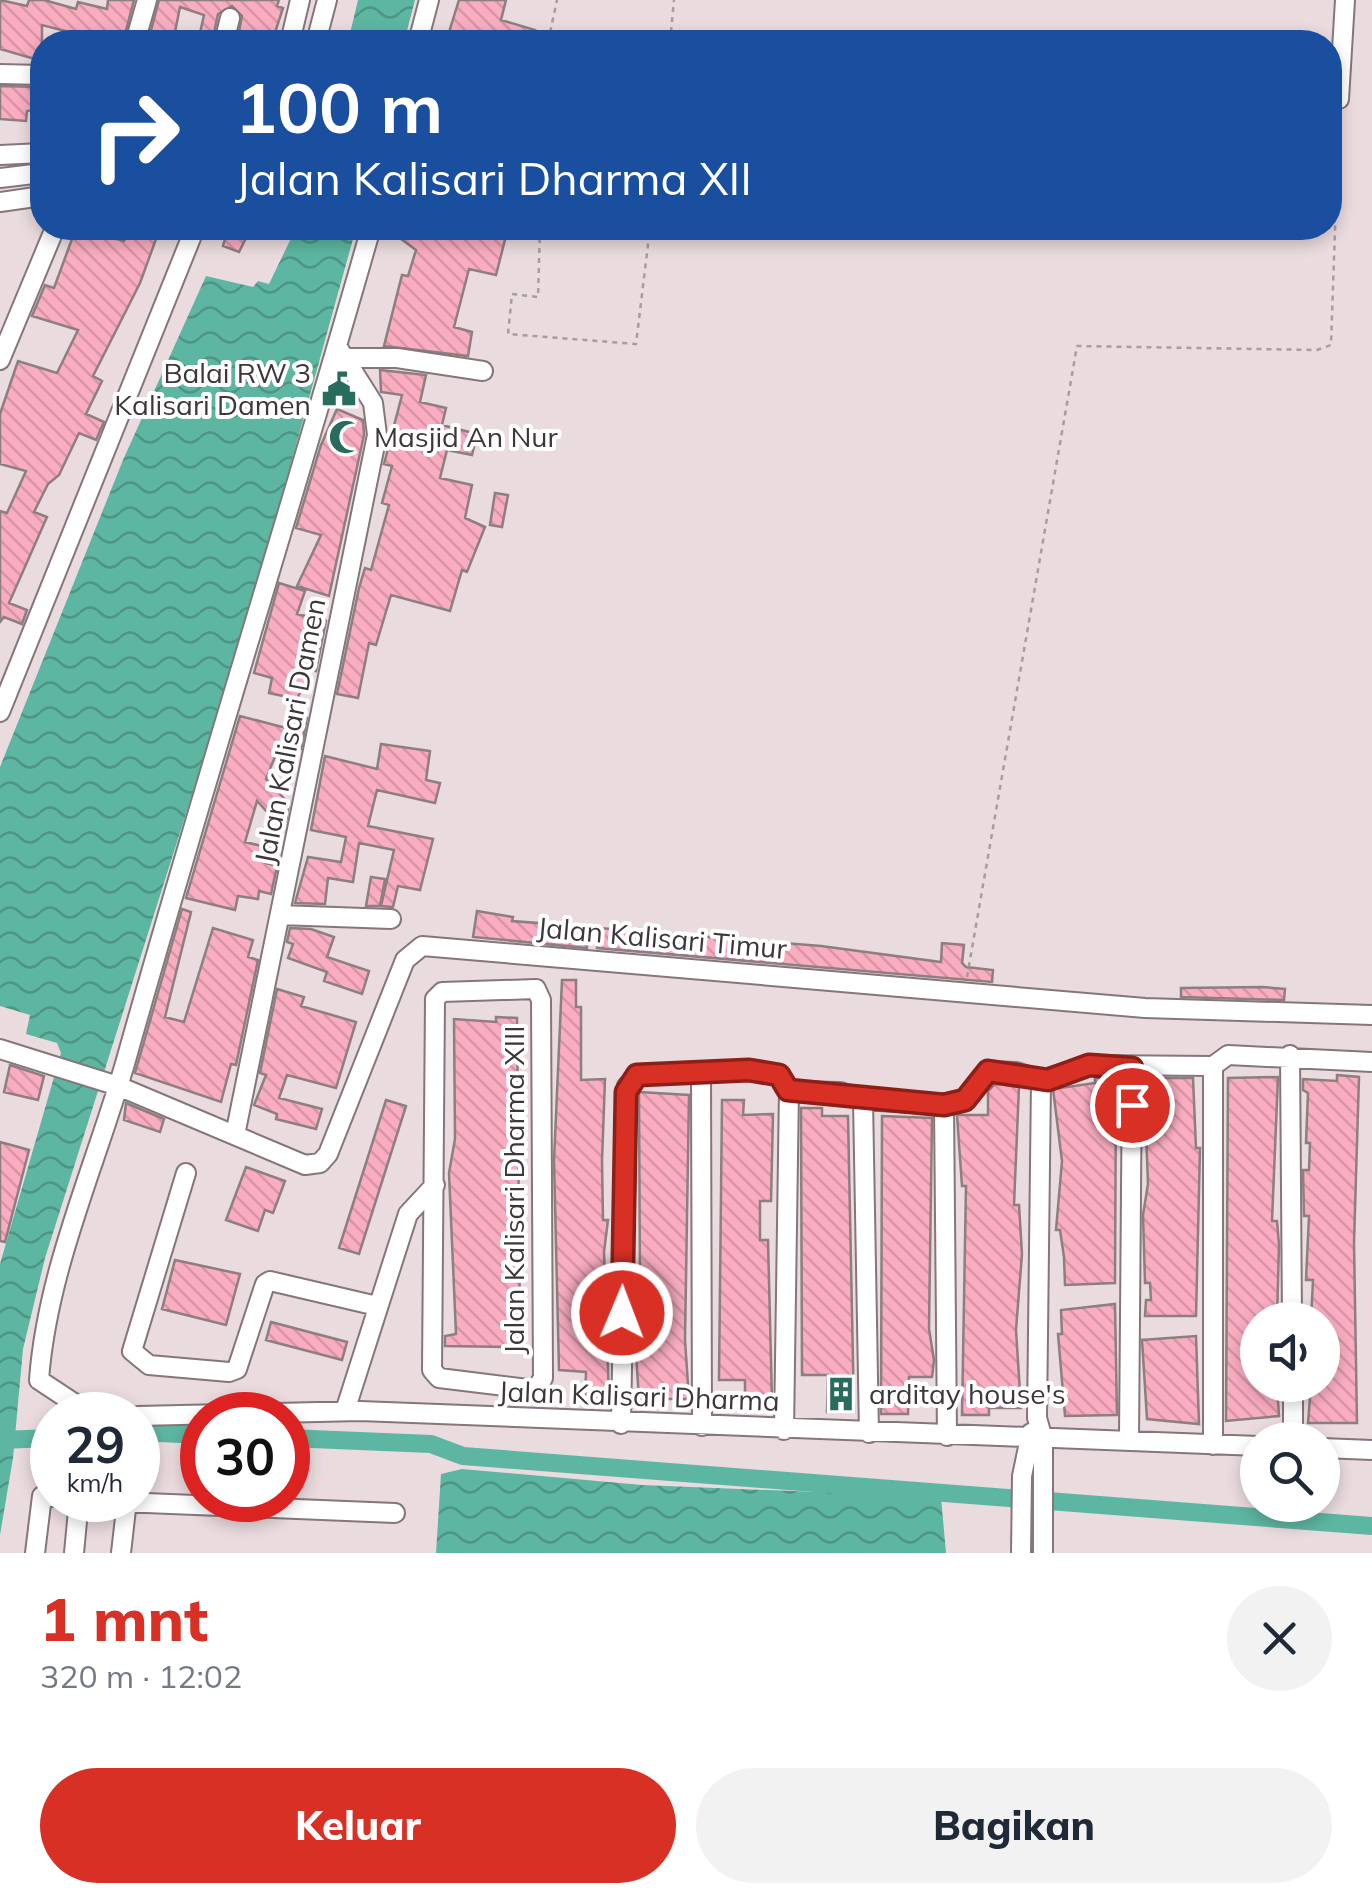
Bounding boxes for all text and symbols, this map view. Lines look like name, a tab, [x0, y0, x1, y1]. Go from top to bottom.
text: 100 m	[235, 63, 443, 151]
icon: right	[70, 70, 200, 200]
text: Jalan Kalisari Dharma XII	[235, 150, 752, 206]
place label: Balai RW 3 Kalisari Damen	[114, 355, 311, 422]
public building icon: Balai RW 3 Kalisari Damen	[320, 370, 358, 408]
mosque icon: Masjid An Nur	[327, 418, 365, 456]
place label: Masjid An Nur	[374, 419, 559, 454]
street label: Jalan Kalisari Damen	[247, 595, 332, 867]
street label: Jalan Kalisari Timur	[536, 909, 789, 966]
street label: Jalan Kalisari Dharma XIII	[496, 1026, 531, 1354]
pin	[1090, 1063, 1175, 1148]
icon: arrive	[1105, 1078, 1160, 1133]
position arrow	[570, 1261, 674, 1365]
map controls	[1240, 1302, 1340, 1522]
button: sound	[1240, 1302, 1340, 1402]
street label: Jalan Kalisari Dharma	[498, 1373, 780, 1418]
building icon: arditay house's	[822, 1375, 860, 1413]
place label: arditay house's	[869, 1376, 1066, 1411]
speed limit sign: 30	[180, 1392, 310, 1522]
text: 29	[65, 1413, 125, 1476]
button: search	[1240, 1422, 1340, 1522]
text: km/h	[67, 1467, 123, 1498]
text: 1 mnt	[40, 1581, 208, 1656]
button: close	[1227, 1586, 1332, 1691]
text: 320 m · 12:02	[40, 1656, 242, 1696]
button: Keluar	[40, 1768, 676, 1883]
button: Bagikan	[696, 1768, 1332, 1883]

